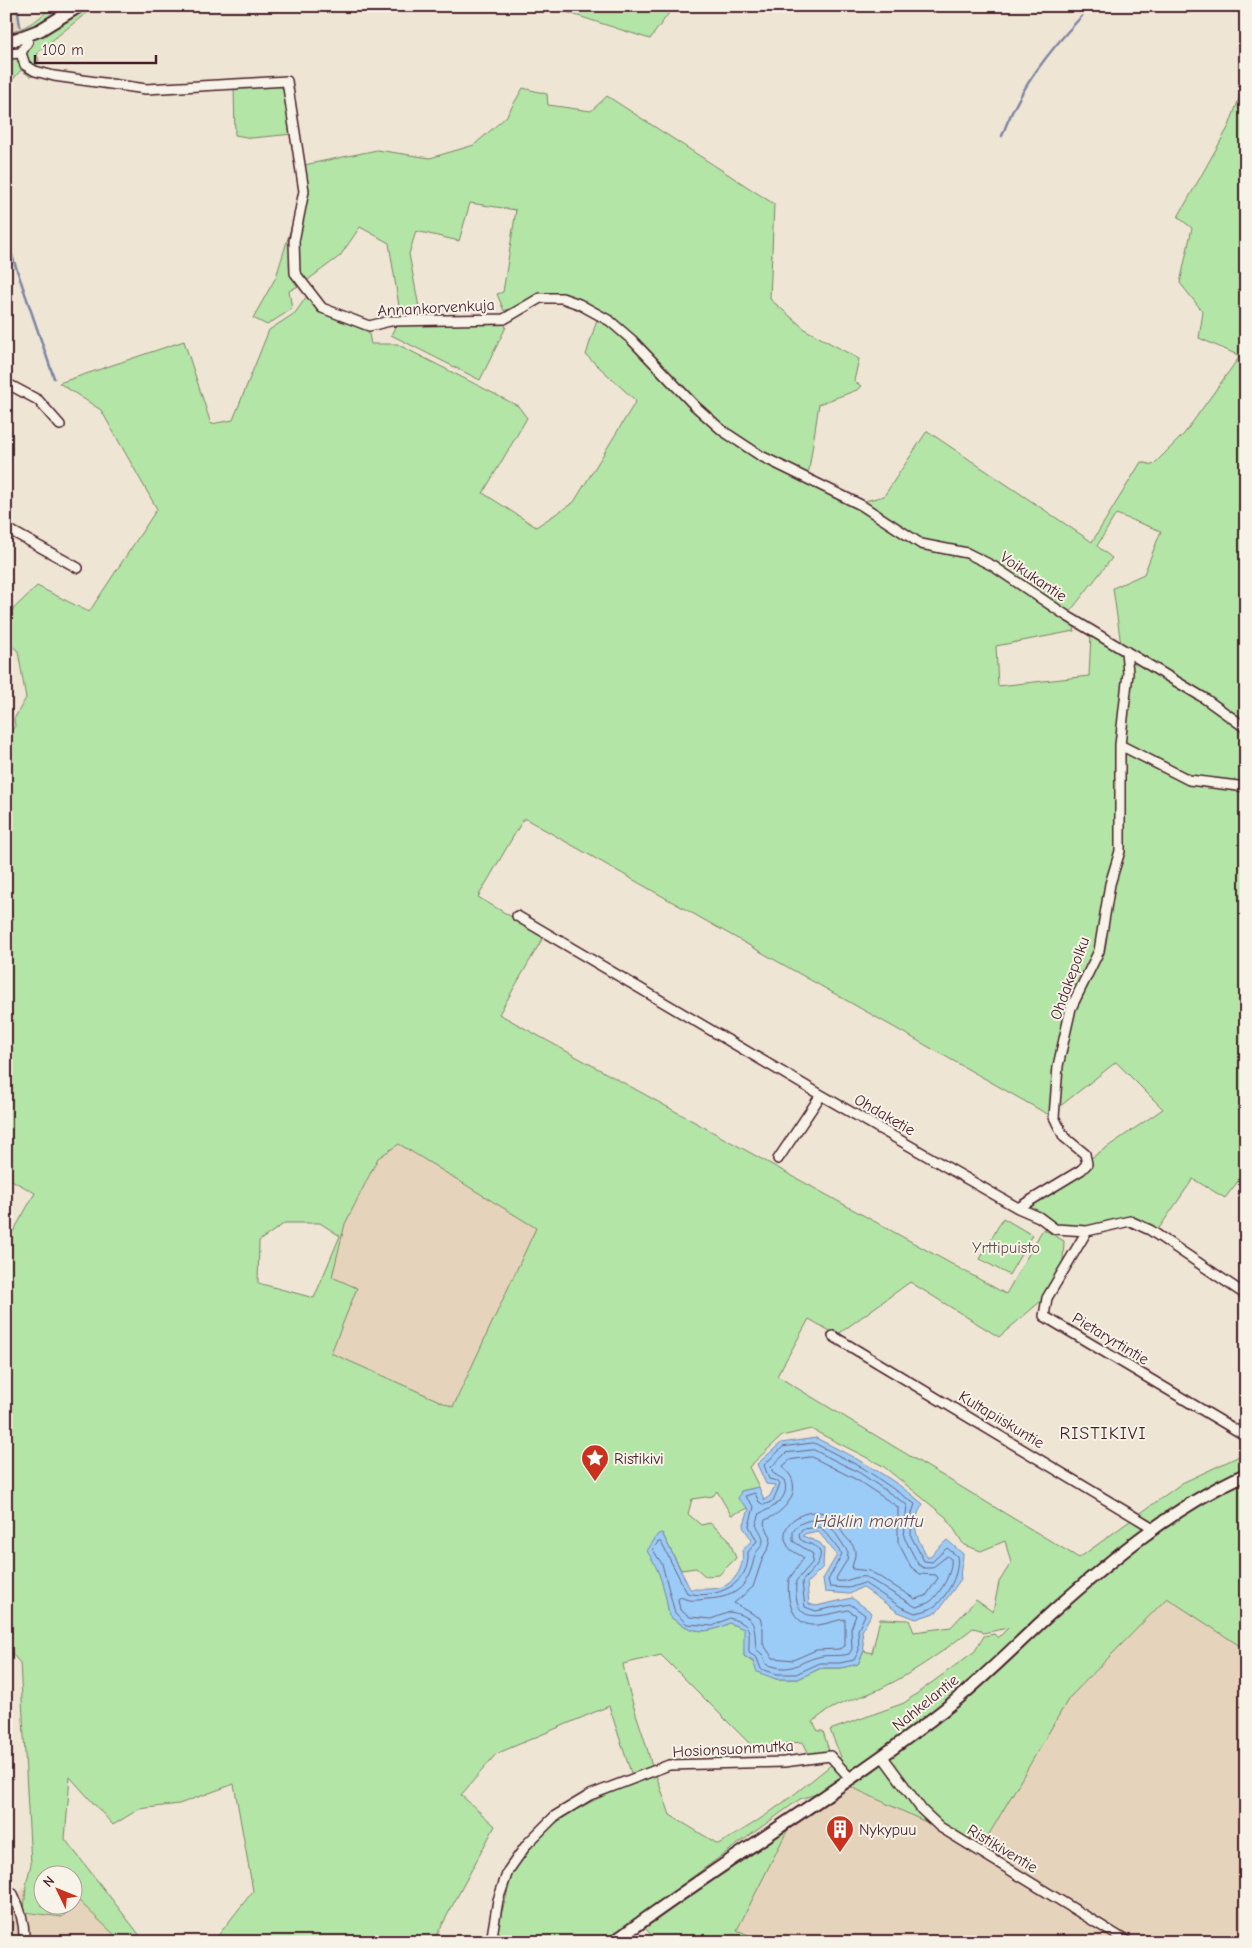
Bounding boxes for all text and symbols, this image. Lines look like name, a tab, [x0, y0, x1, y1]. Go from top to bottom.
scale bar	[35, 32, 156, 64]
text: 100 m	[42, 41, 84, 59]
street label: Annankorvenkuja	[377, 296, 495, 320]
street label: Voikukantie	[997, 548, 1070, 606]
street label: Ohdakepolku	[1047, 934, 1093, 1022]
street label: Ohdaketie	[851, 1090, 918, 1139]
park label: Yrttipuisto	[972, 1239, 1040, 1257]
street label: Pietaryrtintie	[1069, 1309, 1152, 1369]
street label: Kultapiiskuntie	[956, 1387, 1047, 1452]
district label: RISTIKIVI	[1059, 1423, 1147, 1444]
place icon: Ristikivi	[580, 1443, 610, 1482]
place label: Ristikivi	[614, 1450, 664, 1468]
water label: Häklin monttu	[814, 1511, 924, 1532]
street label: Nahkelantie	[889, 1671, 962, 1735]
street label: Hosionsuonmutka	[672, 1737, 794, 1761]
building icon: Nykypuu	[825, 1814, 855, 1853]
place label: Nykypuu	[859, 1821, 916, 1839]
street label: Ristikiventie	[964, 1821, 1041, 1877]
north arrow	[32, 1866, 82, 1916]
text: N	[40, 1872, 58, 1891]

